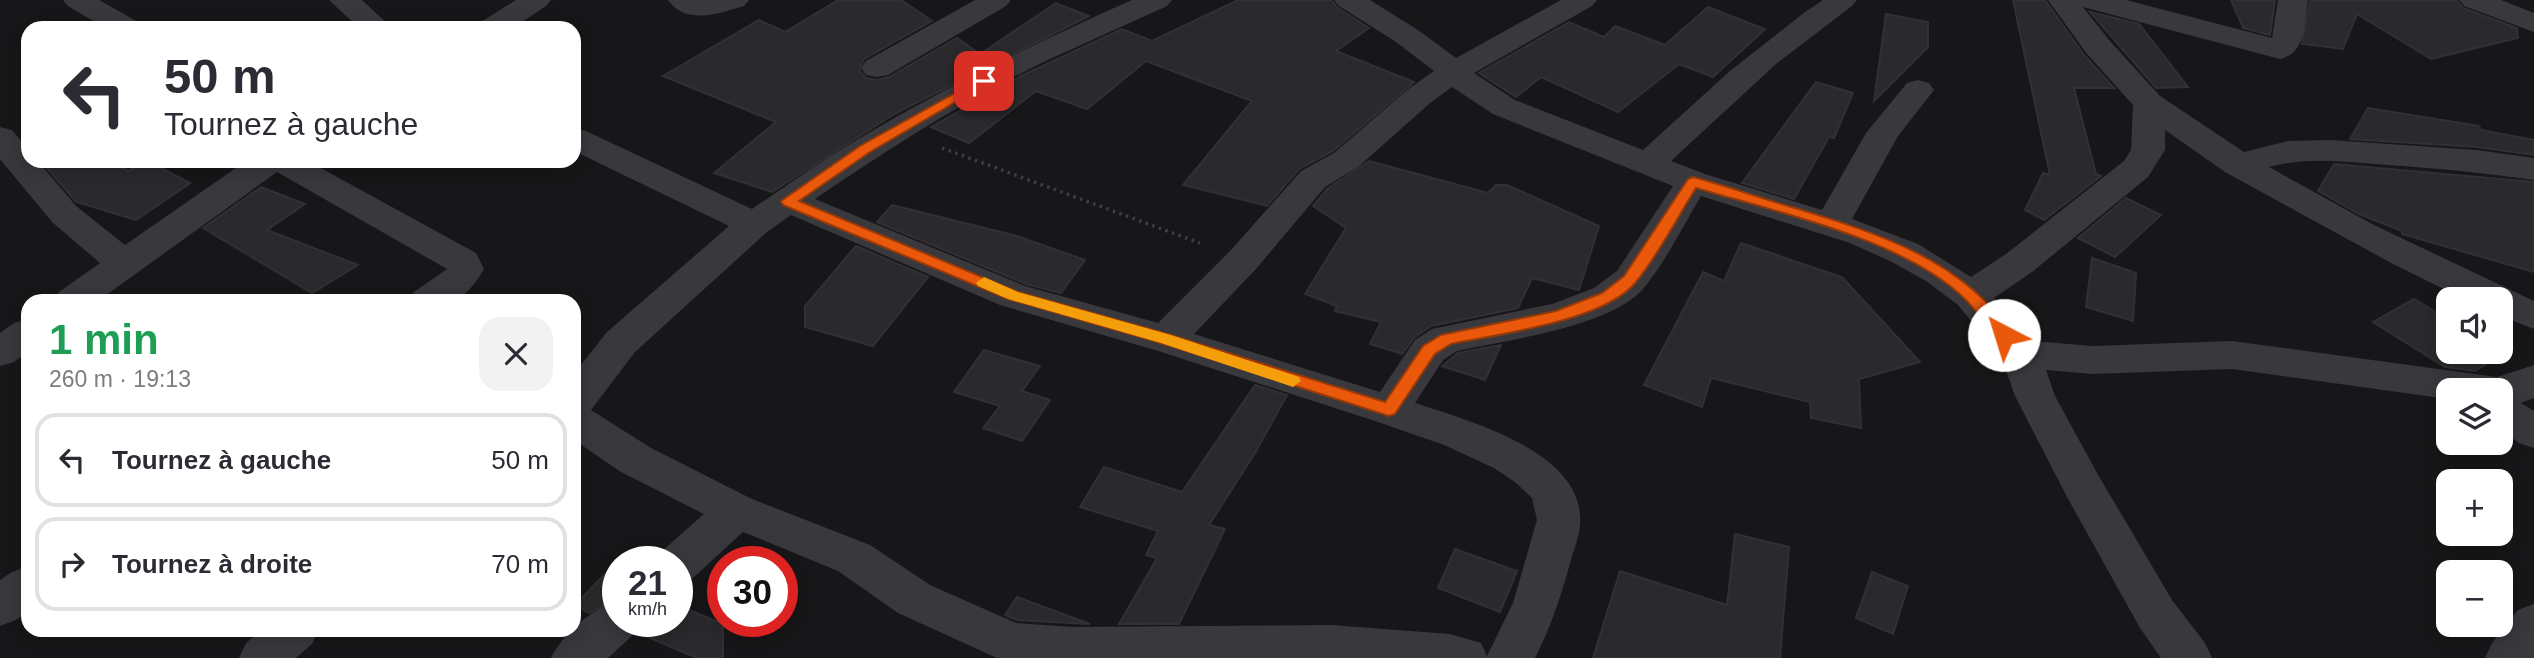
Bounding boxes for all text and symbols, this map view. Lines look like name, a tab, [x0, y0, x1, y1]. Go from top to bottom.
icon: left	[49, 49, 140, 140]
text: 50 m	[164, 49, 276, 103]
pin	[954, 51, 1014, 111]
icon: arrive	[965, 62, 1003, 100]
text: Tournez à gauche	[164, 106, 418, 142]
map controls	[2436, 287, 2513, 637]
button: sound	[2436, 287, 2513, 364]
position arrow	[1967, 298, 2041, 372]
text: 1 min	[49, 316, 159, 363]
button: close	[479, 317, 553, 391]
text: 260 m · 19:13	[49, 366, 191, 392]
button: layers	[2436, 378, 2513, 455]
icon: left	[53, 441, 91, 479]
text: Tournez à gauche	[112, 445, 331, 475]
text: 50 m	[491, 445, 549, 475]
button: +	[2436, 469, 2513, 546]
icon: right	[53, 545, 91, 583]
speed limit sign: 30	[707, 546, 798, 637]
text: Tournez à droite	[112, 549, 312, 579]
text: 70 m	[491, 549, 549, 579]
button: −	[2436, 560, 2513, 637]
text: 21	[628, 563, 667, 602]
text: km/h	[628, 599, 667, 619]

